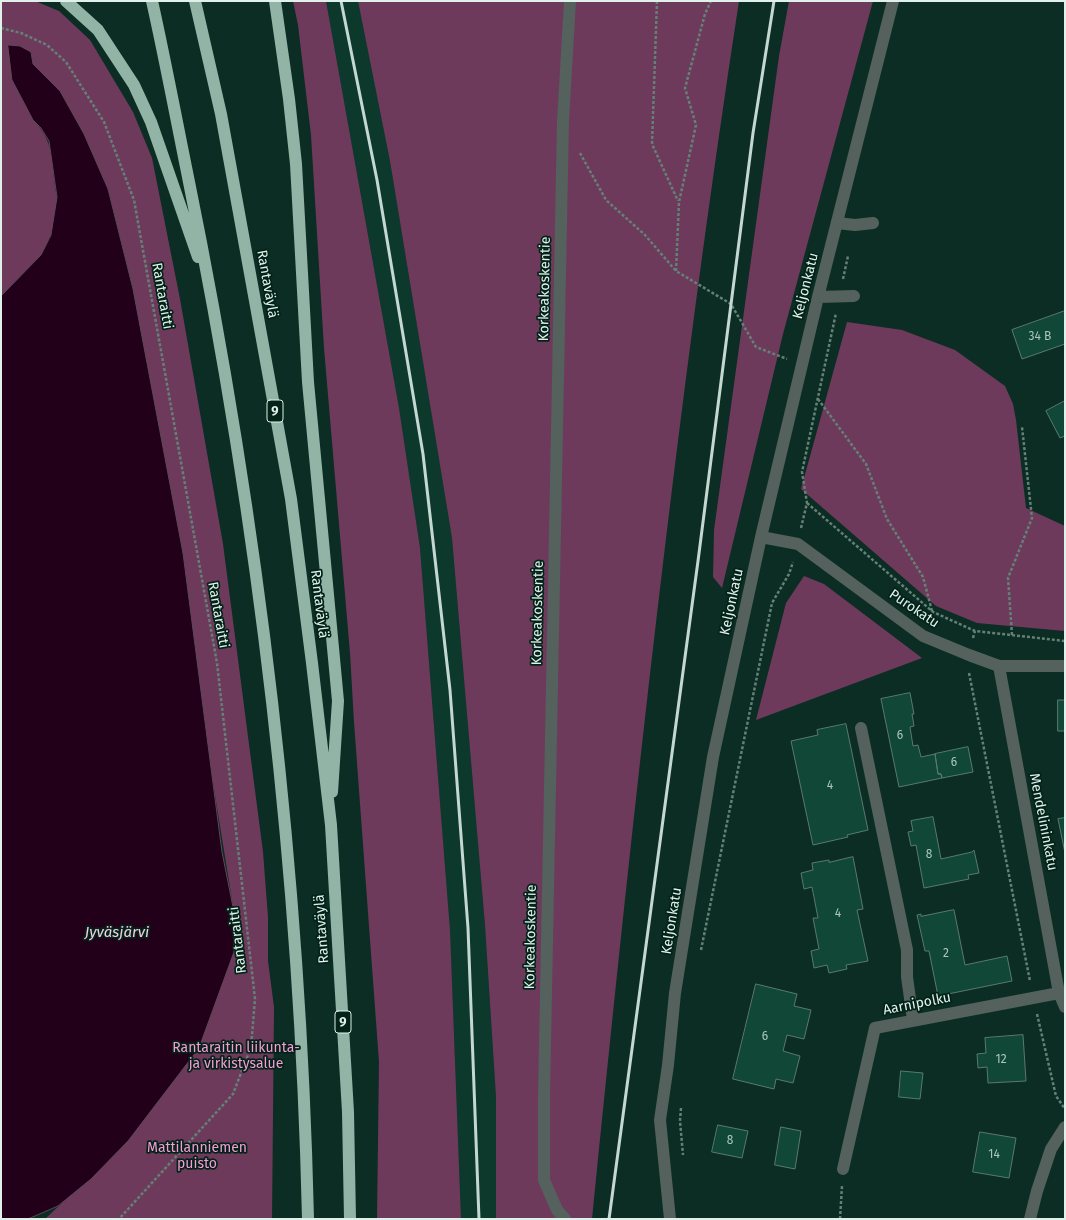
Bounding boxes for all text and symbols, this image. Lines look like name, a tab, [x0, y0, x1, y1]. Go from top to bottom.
street label: Korkeakoskentie	[536, 236, 554, 342]
street label: Rantaväylä	[253, 249, 281, 319]
street label: Keljonkatu	[790, 251, 822, 321]
street label: Rantaraitti	[148, 261, 176, 331]
house number: 34 B	[1029, 330, 1051, 344]
road number: 9	[267, 400, 283, 422]
street label: Korkeakoskentie	[529, 560, 547, 666]
street label: Keljonkatu	[717, 567, 747, 637]
street label: Rantaväylä	[306, 569, 332, 639]
street label: Rantaraitti	[204, 580, 232, 650]
street label: Purokatu	[886, 586, 942, 632]
house number: 6	[897, 729, 903, 743]
house number: 6	[951, 756, 957, 770]
street label: Mendelininkatu	[1025, 772, 1061, 872]
house number: 4	[827, 779, 833, 793]
house number: 8	[926, 848, 932, 862]
street label: Korkeakoskentie	[522, 884, 540, 990]
street label: Keljonkatu	[658, 886, 686, 956]
street label: Rantaväylä	[311, 894, 333, 964]
street label: Rantaraitti	[226, 906, 250, 974]
house number: 4	[835, 907, 841, 921]
water label: Jyväsjärvi	[85, 924, 149, 942]
house number: 2	[943, 947, 949, 961]
street label: Aarnipolku	[882, 989, 952, 1019]
road number: 9	[335, 1011, 351, 1033]
house number: 6	[762, 1030, 768, 1044]
park label: Rantaraitin liikunta- ja virkistysalue	[172, 1040, 300, 1072]
house number: 12	[995, 1053, 1007, 1067]
house number: 8	[727, 1134, 733, 1148]
park label: Mattilanniemen puisto	[147, 1140, 247, 1172]
house number: 14	[988, 1148, 1000, 1162]

